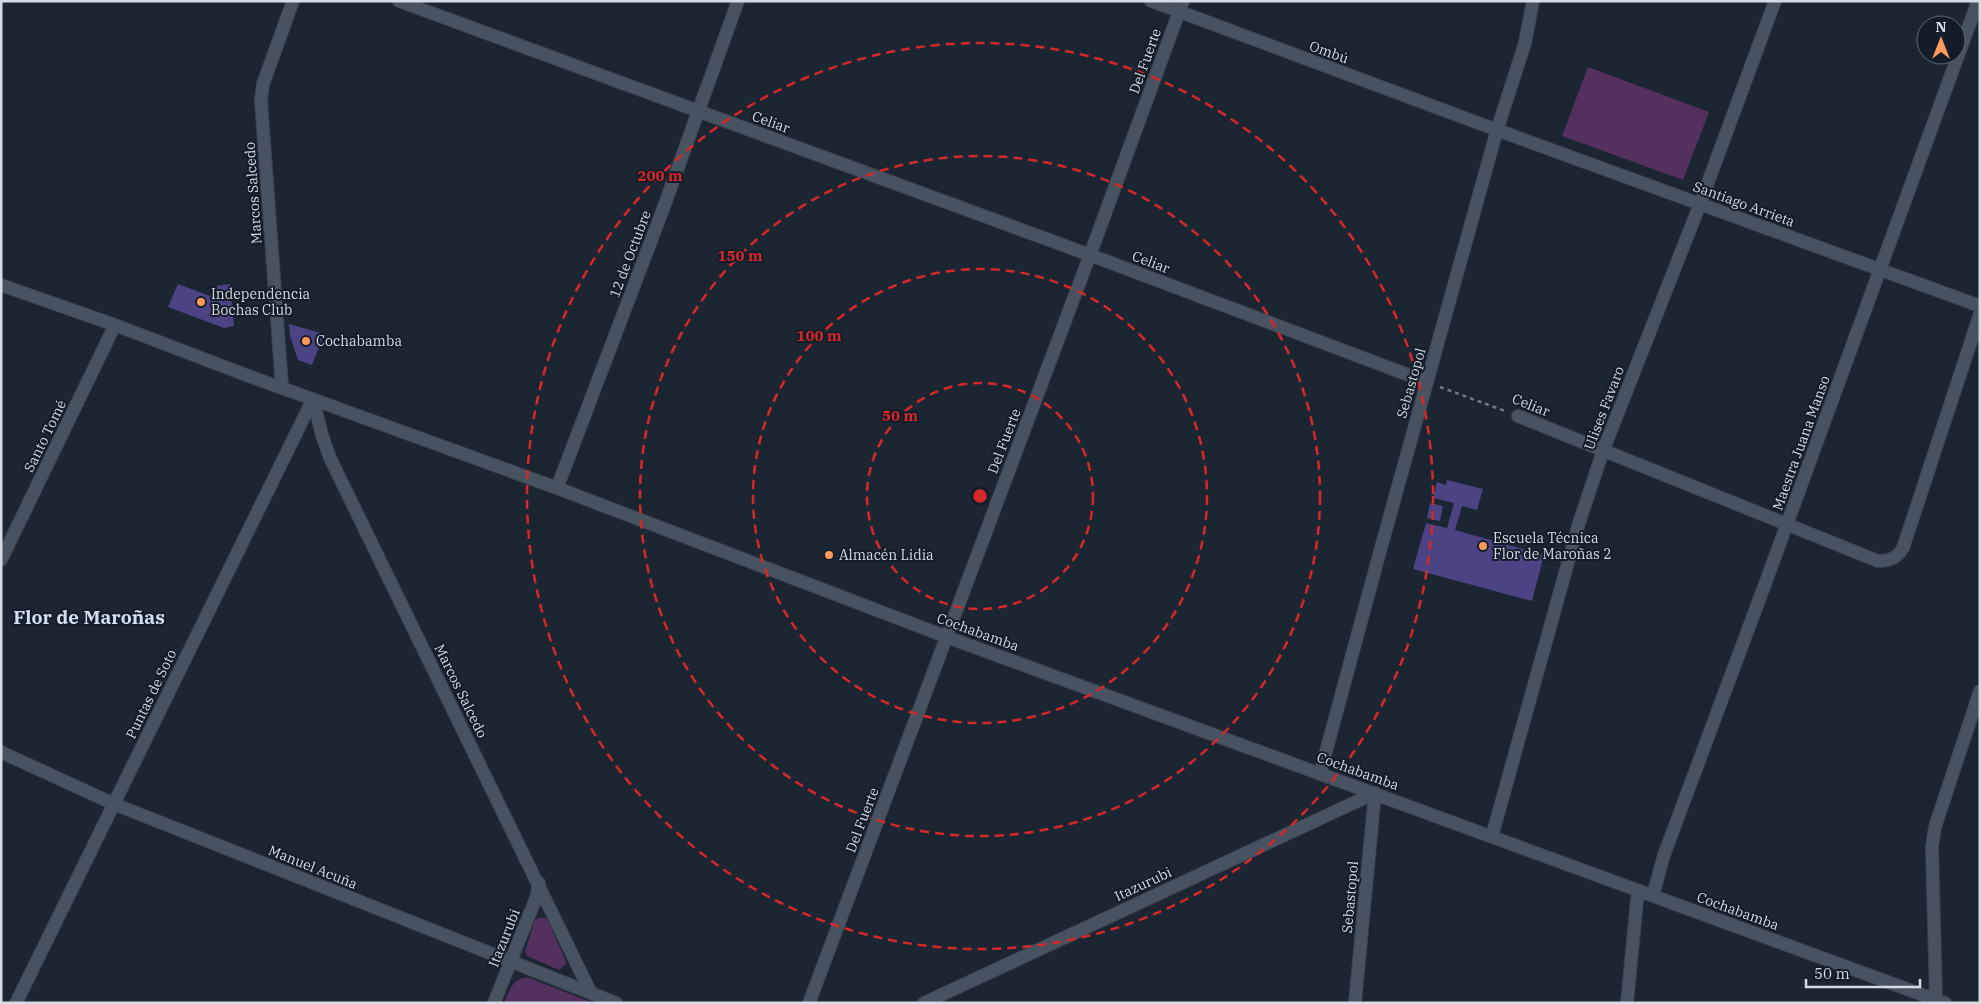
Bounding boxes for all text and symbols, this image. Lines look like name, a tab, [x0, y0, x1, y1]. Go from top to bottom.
north arrow	[1916, 15, 1966, 65]
text: N	[1935, 18, 1947, 36]
street label: Del Fuerte	[1125, 26, 1165, 96]
street label: Ombú	[1307, 37, 1351, 67]
street label: Celiar	[750, 107, 793, 137]
street label: Marcos Salcedo	[240, 141, 266, 245]
text: 200 m	[637, 166, 683, 185]
street label: Santiago Arrieta	[1691, 177, 1798, 231]
street label: 12 de Octubre	[605, 208, 655, 300]
text: 150 m	[717, 246, 763, 265]
street label: Celiar	[1130, 247, 1173, 278]
place label: Independencia Bochas Club	[211, 285, 311, 319]
marker: Independencia Bochas Club	[195, 296, 207, 308]
text: 100 m	[796, 326, 842, 345]
place label: Cochabamba	[316, 332, 402, 350]
marker: Cochabamba	[300, 335, 312, 347]
street label: Sebastopol	[1392, 346, 1430, 420]
street label: Ulises Favaro	[1580, 364, 1628, 452]
street label: Maestra Juana Manso	[1768, 373, 1834, 513]
street label: Celiar	[1510, 389, 1553, 421]
street label: Santo Tomé	[20, 397, 70, 475]
text: 50 m	[882, 406, 918, 425]
street label: Del Fuerte	[983, 406, 1025, 476]
centre of rings	[971, 487, 989, 505]
place label: Escuela Técnica Flor de Maroñas 2	[1493, 529, 1612, 563]
marker: Escuela Técnica Flor de Maroñas 2	[1477, 540, 1489, 552]
place label: Almacén Lidia	[839, 546, 934, 564]
marker: Almacén Lidia	[823, 549, 835, 561]
district label: Flor de Maroñas	[13, 605, 165, 629]
street label: Cochabamba	[934, 609, 1022, 655]
street label: Marcos Salcedo	[430, 641, 492, 741]
street label: Puntas de Soto	[122, 646, 180, 742]
street label: Cochabamba	[1314, 748, 1402, 794]
street label: Del Fuerte	[841, 785, 883, 855]
street label: Manuel Acuña	[266, 841, 360, 893]
street label: Sebastopol	[1338, 860, 1362, 934]
street label: Itazurubi	[1111, 863, 1175, 905]
street label: Cochabamba	[1694, 888, 1782, 934]
street label: Itazurubi	[484, 906, 524, 970]
scale bar	[1806, 956, 1920, 988]
text: 50 m	[1814, 964, 1850, 983]

